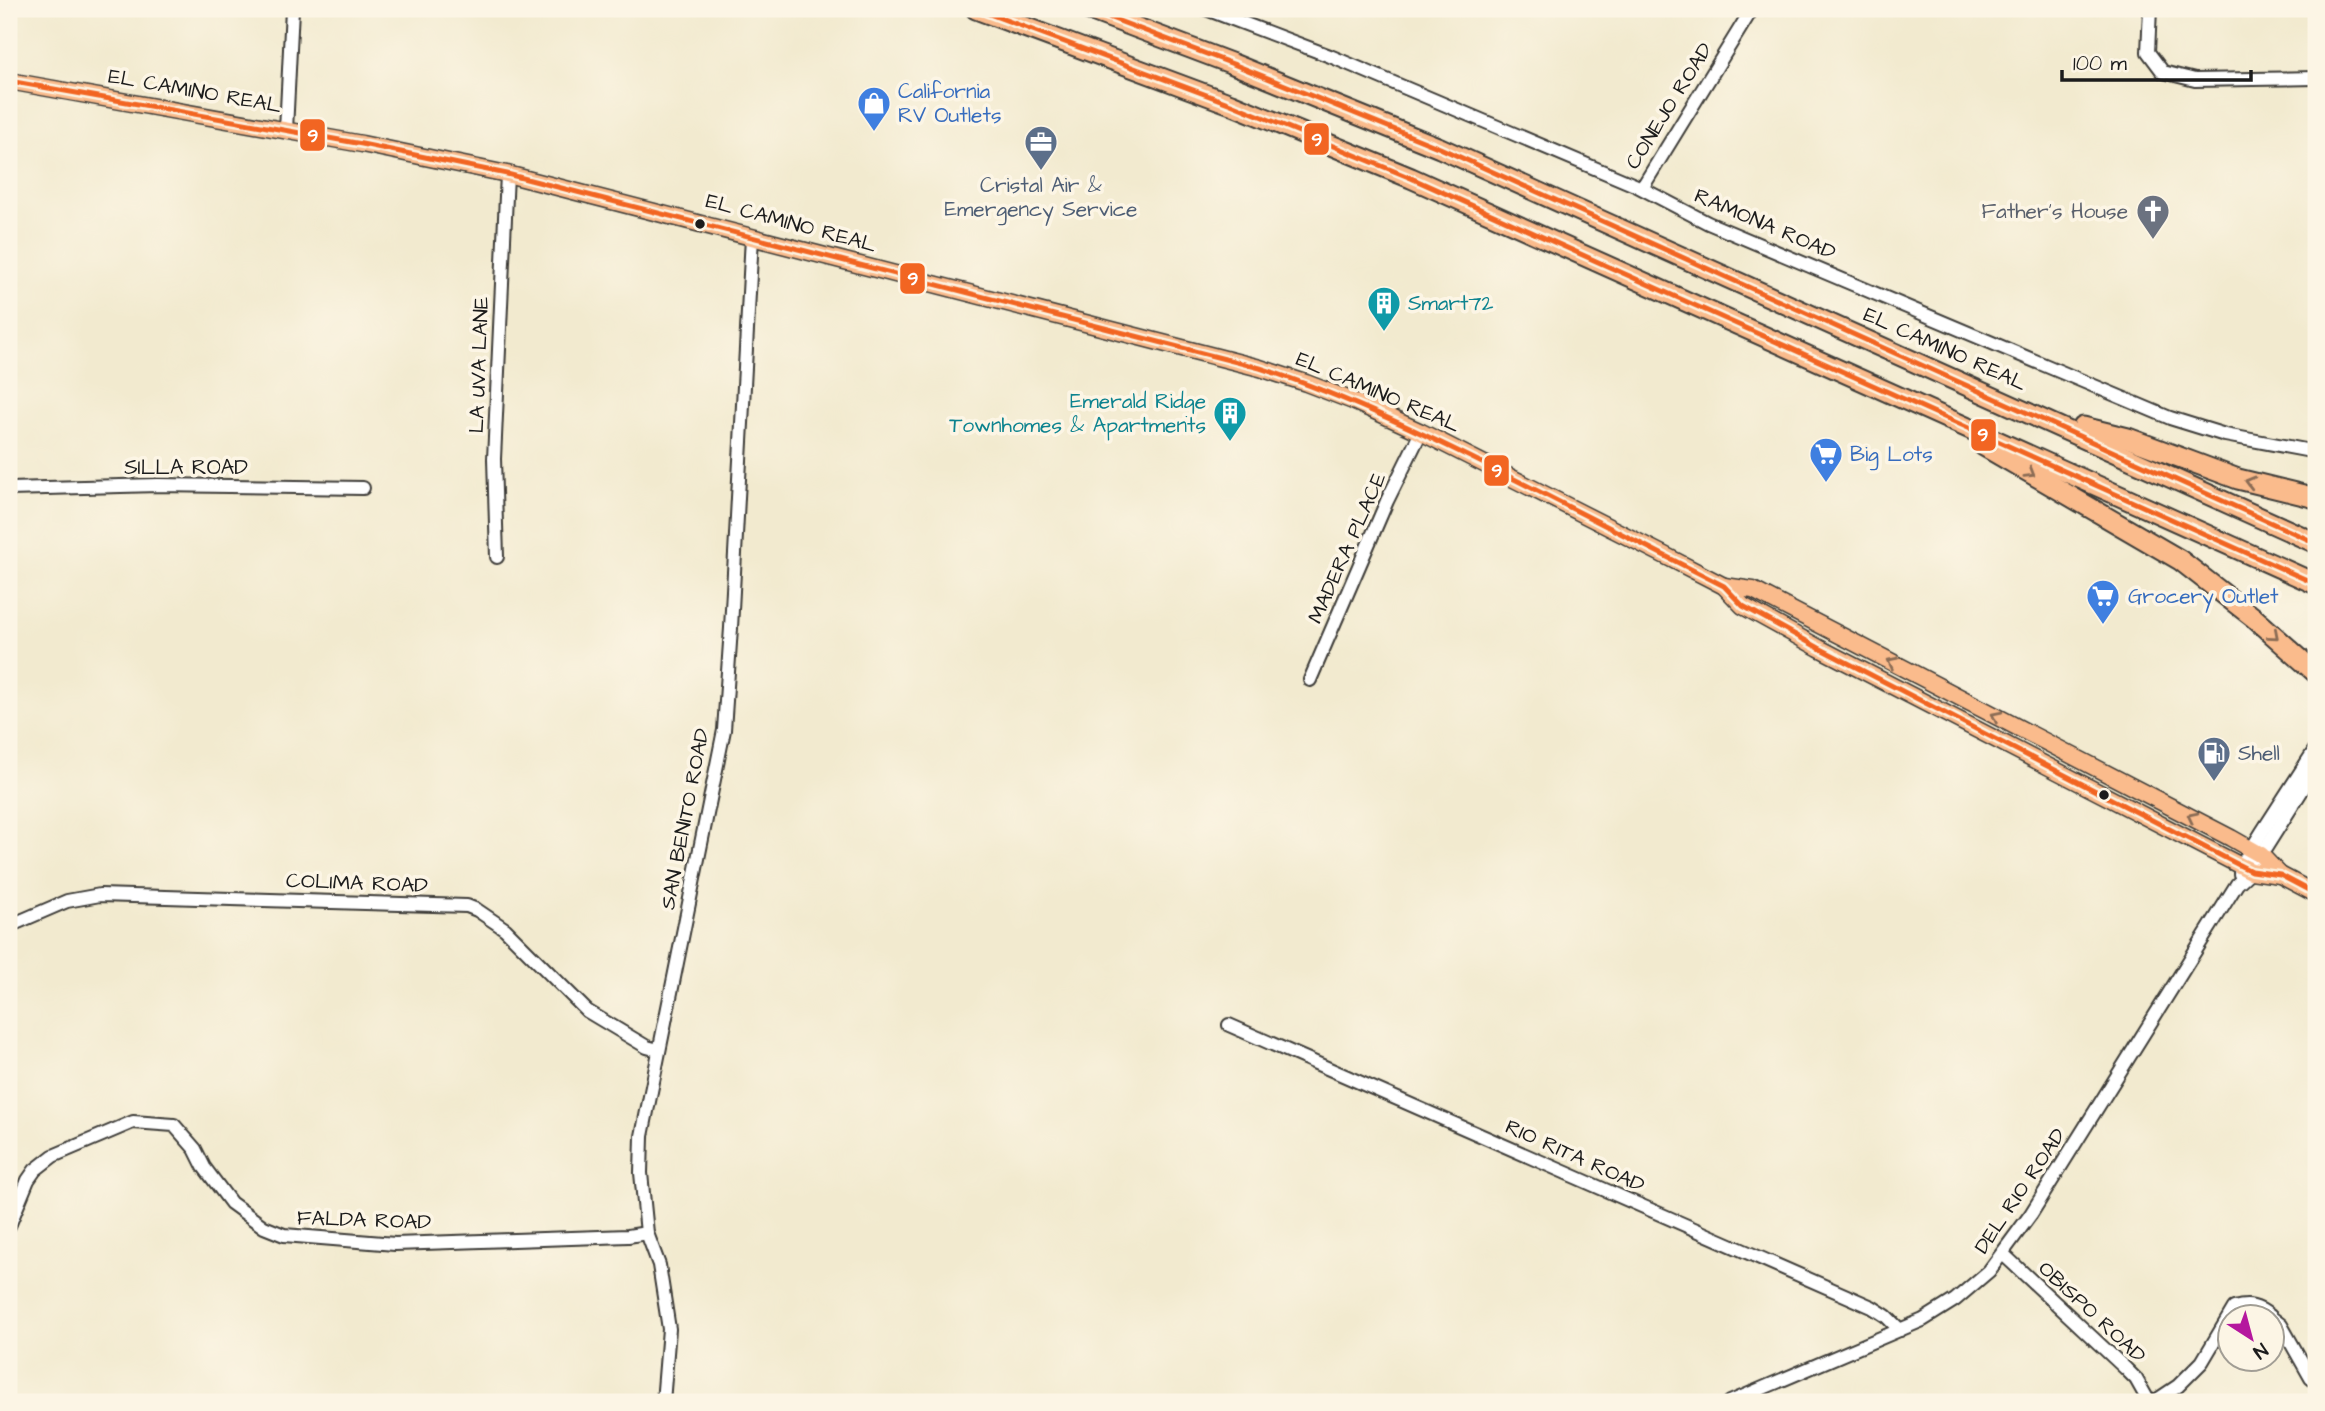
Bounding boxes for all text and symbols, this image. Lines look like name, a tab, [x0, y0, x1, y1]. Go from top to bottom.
street label: CONEJO ROAD	[1618, 37, 1720, 175]
scale bar	[2062, 38, 2252, 82]
text: 100 m	[2073, 49, 2128, 78]
street label: EL CAMINO REAL	[106, 62, 284, 121]
place label: California RV Outlets	[898, 77, 1001, 130]
shop icon: California RV Outlets	[855, 84, 893, 133]
line badge: 9	[299, 118, 326, 152]
line badge: 9	[1303, 122, 1330, 156]
text: 9	[308, 123, 319, 150]
office icon: Cristal Air & Emergency Service	[1022, 123, 1060, 172]
text: 9	[1312, 127, 1323, 154]
place label: Cristal Air & Emergency Service	[945, 171, 1137, 226]
street label: RAMONA ROAD	[1690, 181, 1841, 267]
street label: EL CAMINO REAL	[703, 186, 880, 260]
church icon: Father's House	[2134, 192, 2172, 241]
place label: Father's House	[1981, 197, 2128, 226]
unlabelled marker	[693, 217, 707, 231]
line badge: 9	[899, 262, 926, 295]
text: 9	[908, 266, 919, 293]
building icon: Smart72	[1365, 284, 1403, 333]
place label: Smart72	[1408, 289, 1494, 318]
street label: LA UVA LANE	[462, 296, 496, 434]
street label: EL CAMINO REAL	[1859, 300, 2031, 398]
street label: EL CAMINO REAL	[1292, 344, 1465, 440]
place label: Emerald Ridge Townhomes & Apartments	[949, 387, 1206, 441]
building icon: Emerald Ridge Townhomes & Apartments	[1211, 394, 1249, 443]
line badge: 9	[1970, 418, 1997, 452]
text: 9	[1978, 422, 1989, 449]
supermarket icon: Big Lots	[1807, 435, 1845, 484]
place label: Big Lots	[1850, 440, 1933, 471]
street label: SILLA ROAD	[124, 453, 248, 482]
line badge: 9	[1483, 454, 1510, 487]
text: 9	[1492, 458, 1503, 485]
one-way arrow	[2022, 465, 2035, 478]
street label: MADERA PLACE	[1301, 467, 1394, 628]
one-way arrow	[2244, 476, 2256, 490]
supermarket icon: Grocery Outlet	[2084, 577, 2122, 626]
place label: Grocery Outlet	[2128, 582, 2279, 613]
one-way arrow	[2266, 627, 2279, 639]
one-way arrow	[1887, 657, 1900, 670]
one-way arrow	[1990, 710, 2003, 724]
street label: SAN BENITO ROAD	[653, 726, 717, 912]
fuel station icon: Shell	[2195, 734, 2233, 783]
place label: Shell	[2238, 739, 2280, 768]
unlabelled marker	[2097, 788, 2111, 802]
one-way arrow	[2186, 812, 2199, 826]
street label: COLIMA ROAD	[286, 866, 429, 900]
street label: RIO RITA ROAD	[1501, 1112, 1650, 1200]
street label: DEL RIO ROAD	[1967, 1122, 2073, 1260]
street label: FALDA ROAD	[296, 1203, 432, 1237]
street label: OBISPO ROAD	[2032, 1254, 2153, 1370]
north arrow	[2216, 1302, 2286, 1372]
text: N	[2247, 1336, 2273, 1365]

